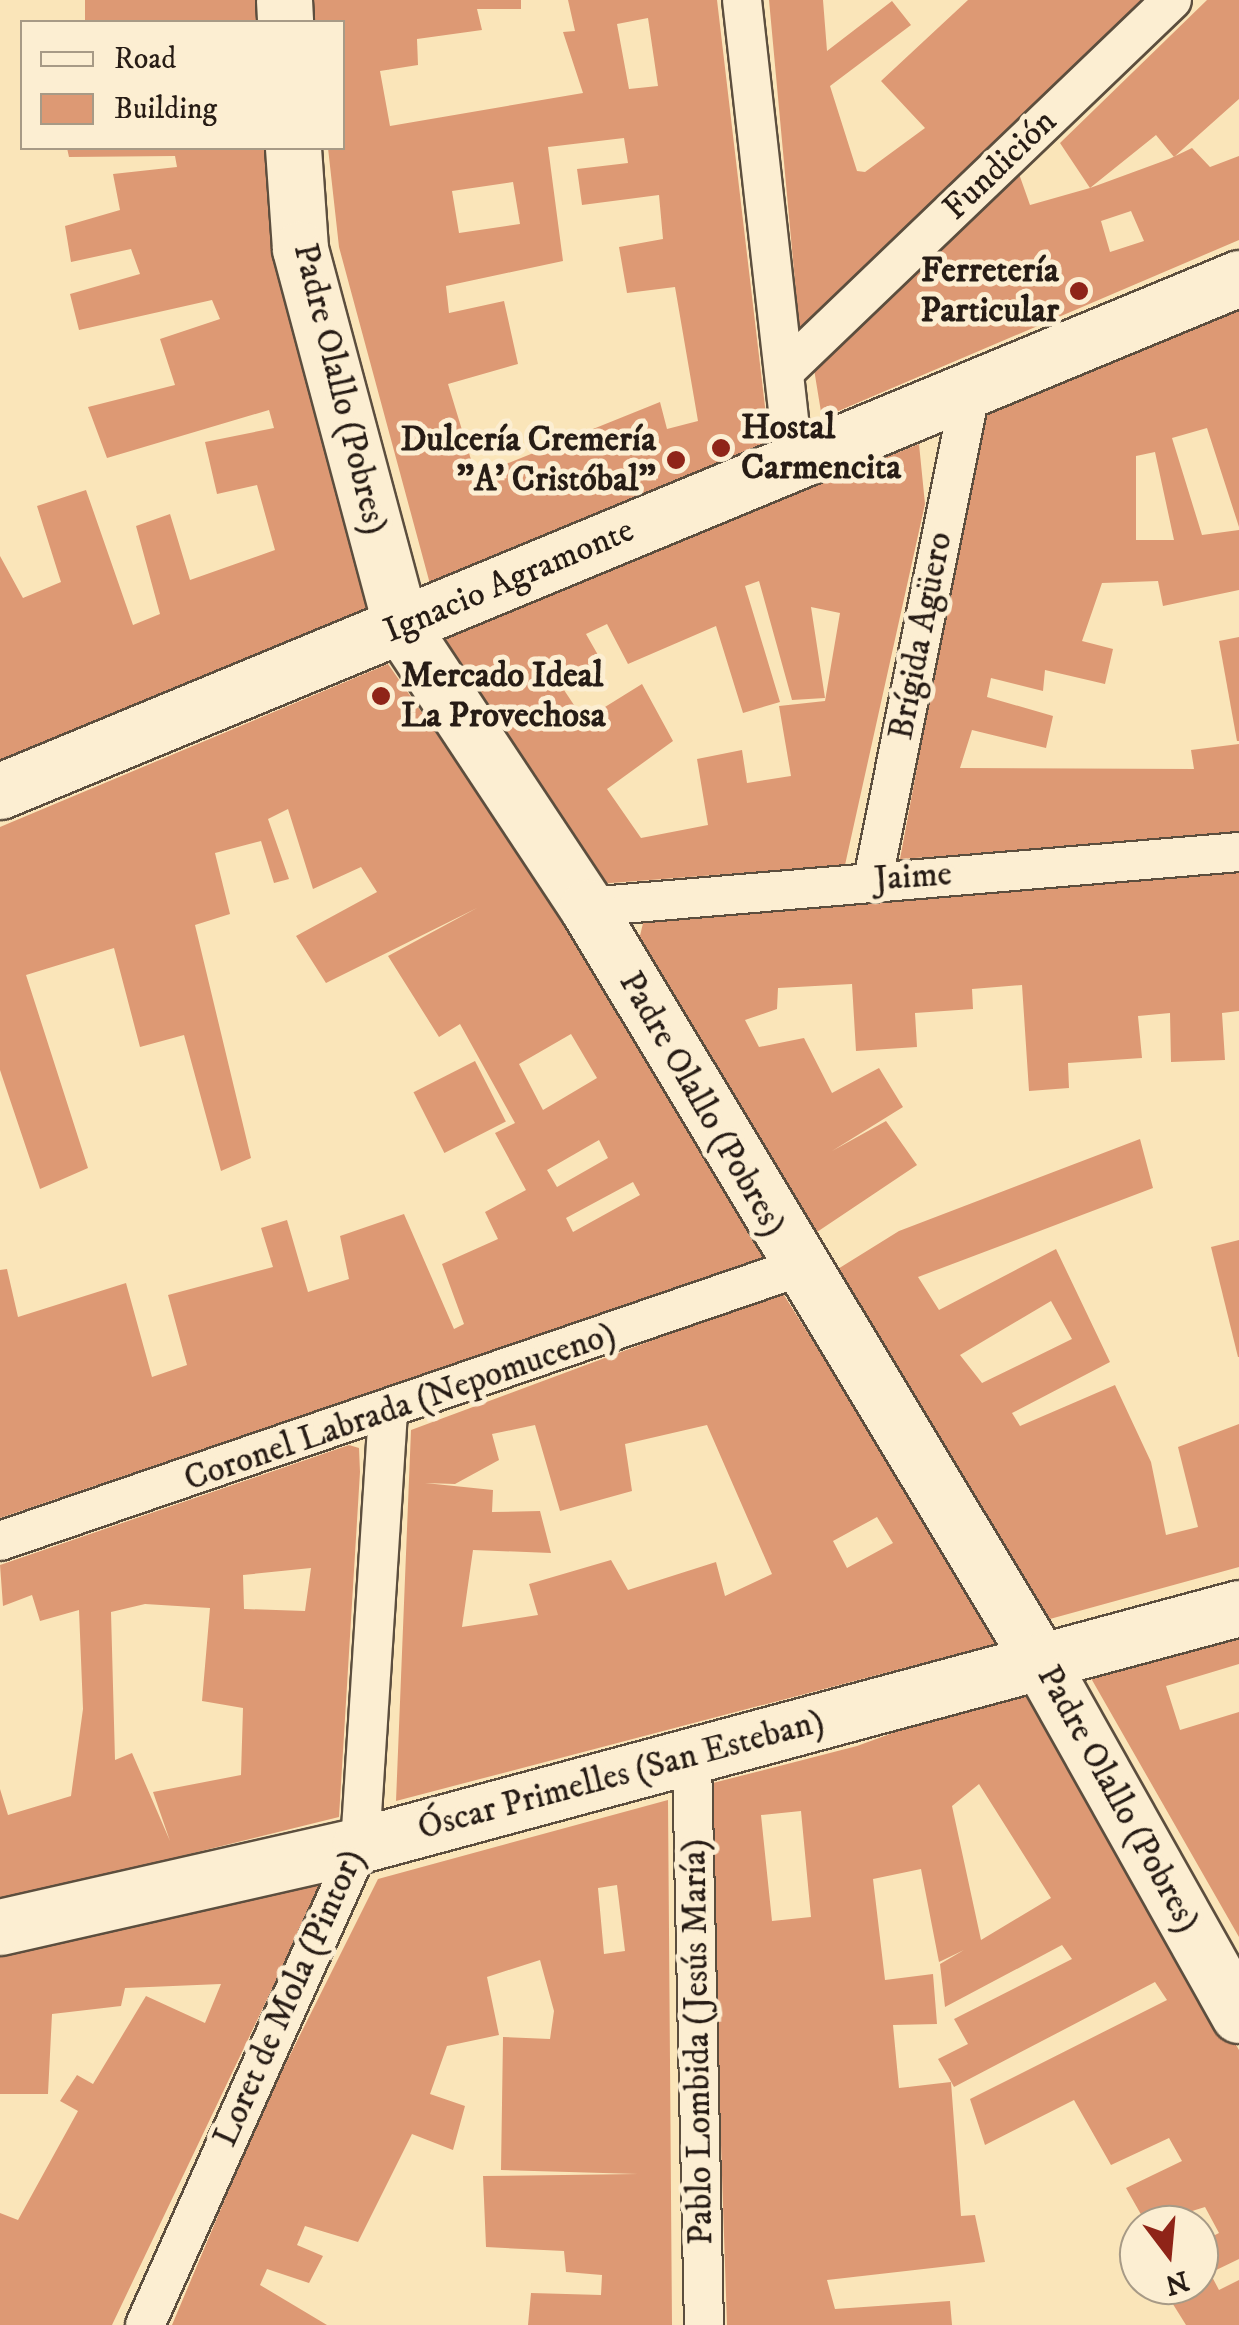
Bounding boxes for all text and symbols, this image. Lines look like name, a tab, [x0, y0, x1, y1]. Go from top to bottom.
legend	[20, 20, 345, 150]
text: Road	[114, 41, 176, 78]
text: Building	[114, 91, 217, 128]
street label: Fundición	[935, 101, 1065, 229]
street label: Padre Olallo (Pobres)	[284, 239, 396, 539]
place label: Ferretería Particular	[920, 250, 1059, 332]
marker: Ferretería Particular	[1068, 280, 1090, 302]
place label: Hostal Carmencita	[741, 407, 901, 489]
place label: Dulcería Cremería "A' Cristóbal"	[400, 419, 656, 501]
marker: Hostal Carmencita	[710, 437, 732, 459]
marker: Dulcería Cremería "A' Cristóbal"	[665, 449, 687, 471]
street label: Ignacio Agramonte	[378, 509, 640, 653]
street label: Brígida Agüero	[880, 529, 962, 743]
place label: Mercado Ideal La Provechosa	[401, 655, 606, 737]
marker: Mercado Ideal La Provechosa	[370, 685, 392, 707]
street label: Jaime	[873, 853, 953, 901]
street label: Padre Olallo (Pobres)	[609, 964, 795, 1244]
street label: Coronel Labrada (Nepomuceno)	[179, 1313, 621, 1501]
street label: Padre Olallo (Pobres)	[1027, 1658, 1209, 1940]
street label: Óscar Primelles (San Esteban)	[413, 1701, 829, 1849]
street label: Pablo Lombida (Jesús María)	[673, 1838, 723, 2246]
street label: Loret de Mola (Pintor)	[205, 1843, 373, 2153]
north arrow	[1119, 2205, 1219, 2305]
text: N	[1161, 2262, 1193, 2302]

